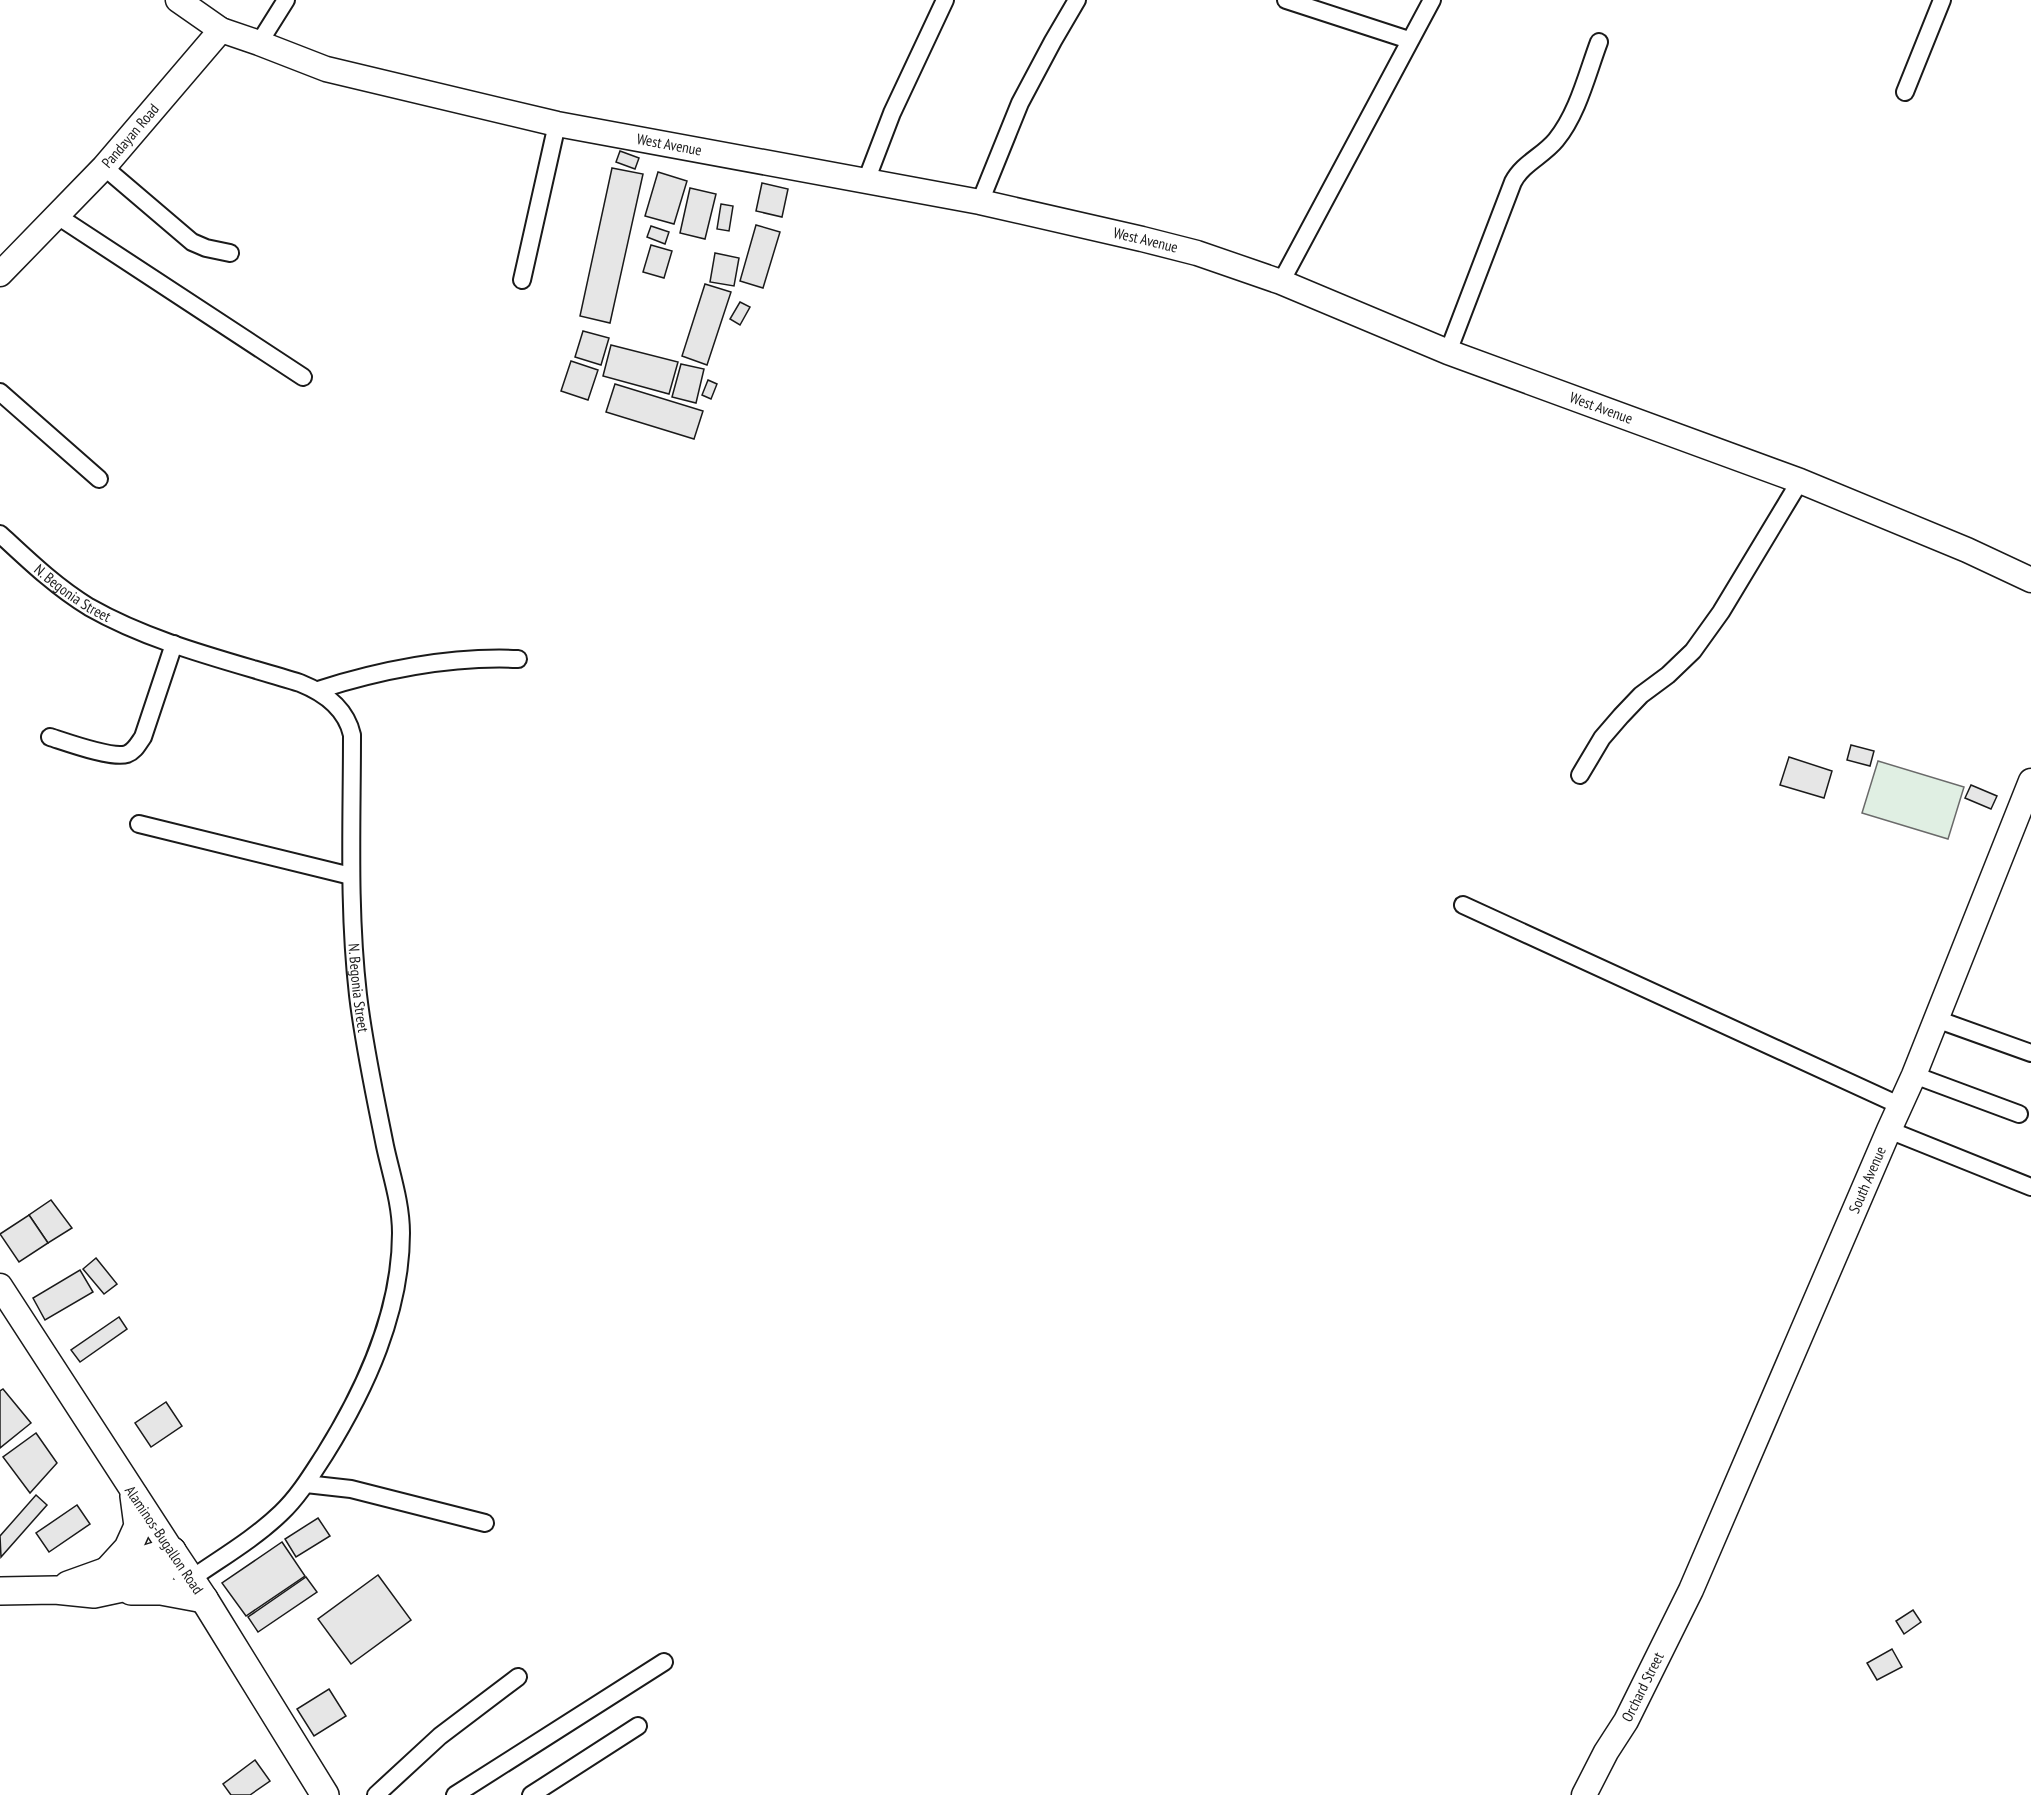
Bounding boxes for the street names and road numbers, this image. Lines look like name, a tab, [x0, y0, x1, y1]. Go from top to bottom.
street label: Pandayan Road	[97, 100, 163, 172]
street label: West Avenue	[635, 129, 703, 159]
street label: West Avenue	[1112, 223, 1180, 257]
street label: West Avenue	[1567, 387, 1635, 428]
street label: N. Begonia Street	[30, 560, 114, 626]
street label: N. Begonia Street	[345, 943, 373, 1034]
street label: South Avenue	[1844, 1143, 1890, 1216]
street label: Alaminos-Bugallon Road	[121, 1482, 208, 1598]
street label: Orchard Street	[1617, 1649, 1668, 1725]

